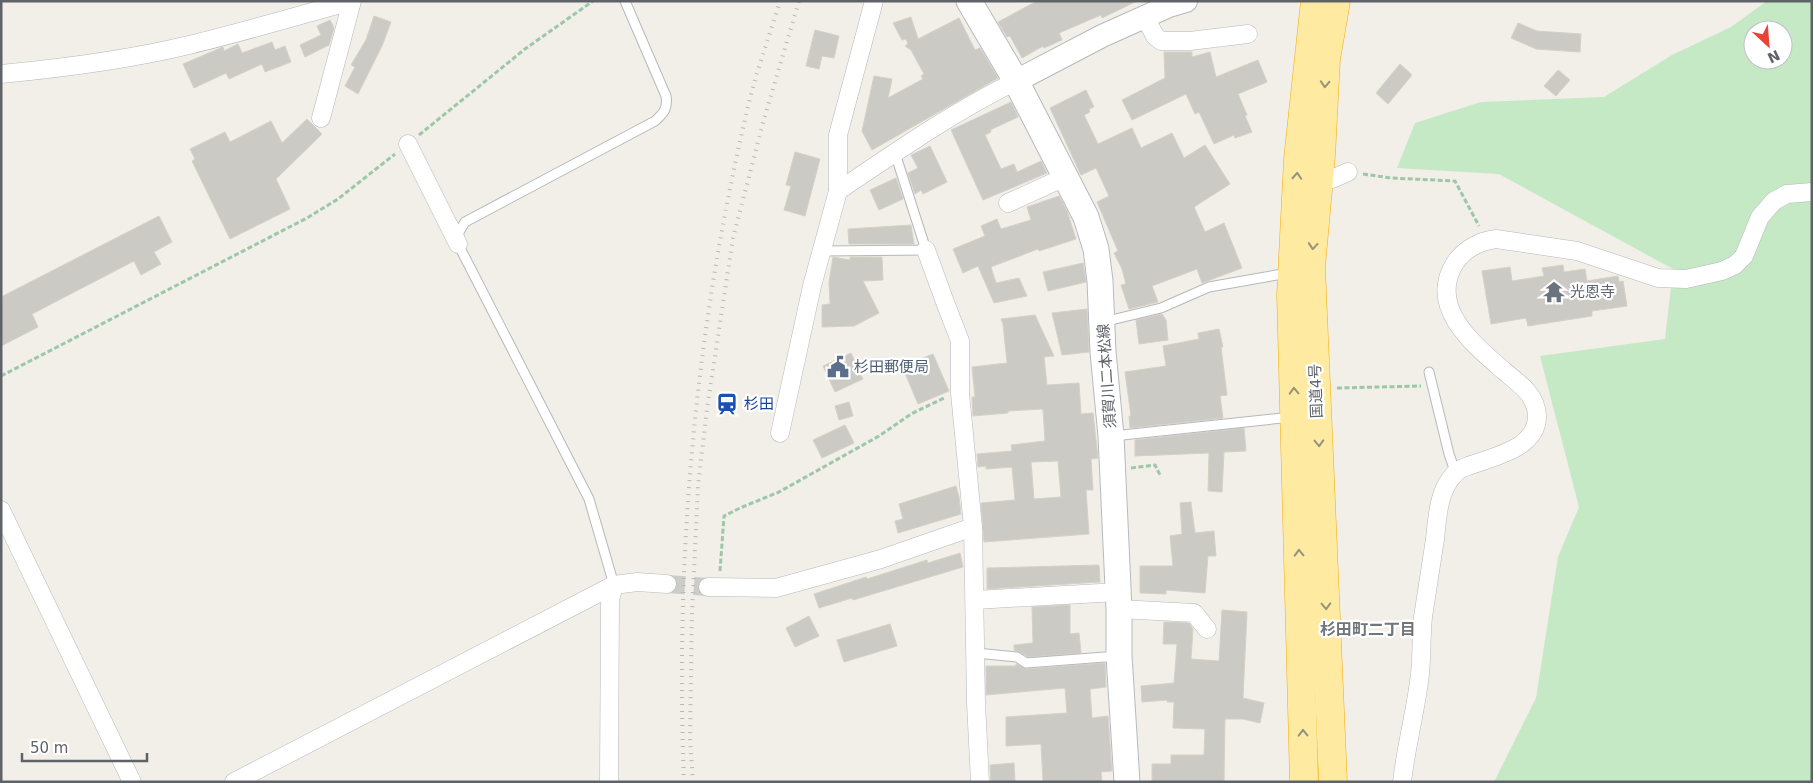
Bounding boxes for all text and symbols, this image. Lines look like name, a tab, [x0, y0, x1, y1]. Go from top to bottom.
north arrow	[1743, 20, 1793, 70]
text: N	[1765, 47, 1782, 66]
one-way arrow	[1319, 80, 1330, 88]
one-way arrow	[1291, 172, 1302, 180]
one-way arrow	[1308, 242, 1319, 250]
temple icon: 光恩寺	[1541, 279, 1567, 305]
place label: 光恩寺	[1570, 283, 1615, 301]
street label: 須賀川二本松線	[1094, 323, 1120, 429]
public building icon: 杉田郵便局	[825, 354, 851, 380]
place label: 杉田郵便局	[854, 358, 929, 376]
street label: 国道4号	[1306, 363, 1326, 419]
one-way arrow	[1289, 386, 1299, 394]
station icon: 杉田	[714, 391, 740, 417]
place label: 杉田	[744, 395, 774, 413]
one-way arrow	[1313, 440, 1324, 448]
one-way arrow	[1293, 549, 1304, 557]
one-way arrow	[1320, 602, 1331, 610]
district label: 杉田町二丁目	[1320, 620, 1416, 639]
one-way arrow	[1298, 729, 1308, 736]
scale bar	[22, 730, 148, 762]
text: 50 m	[30, 739, 68, 757]

